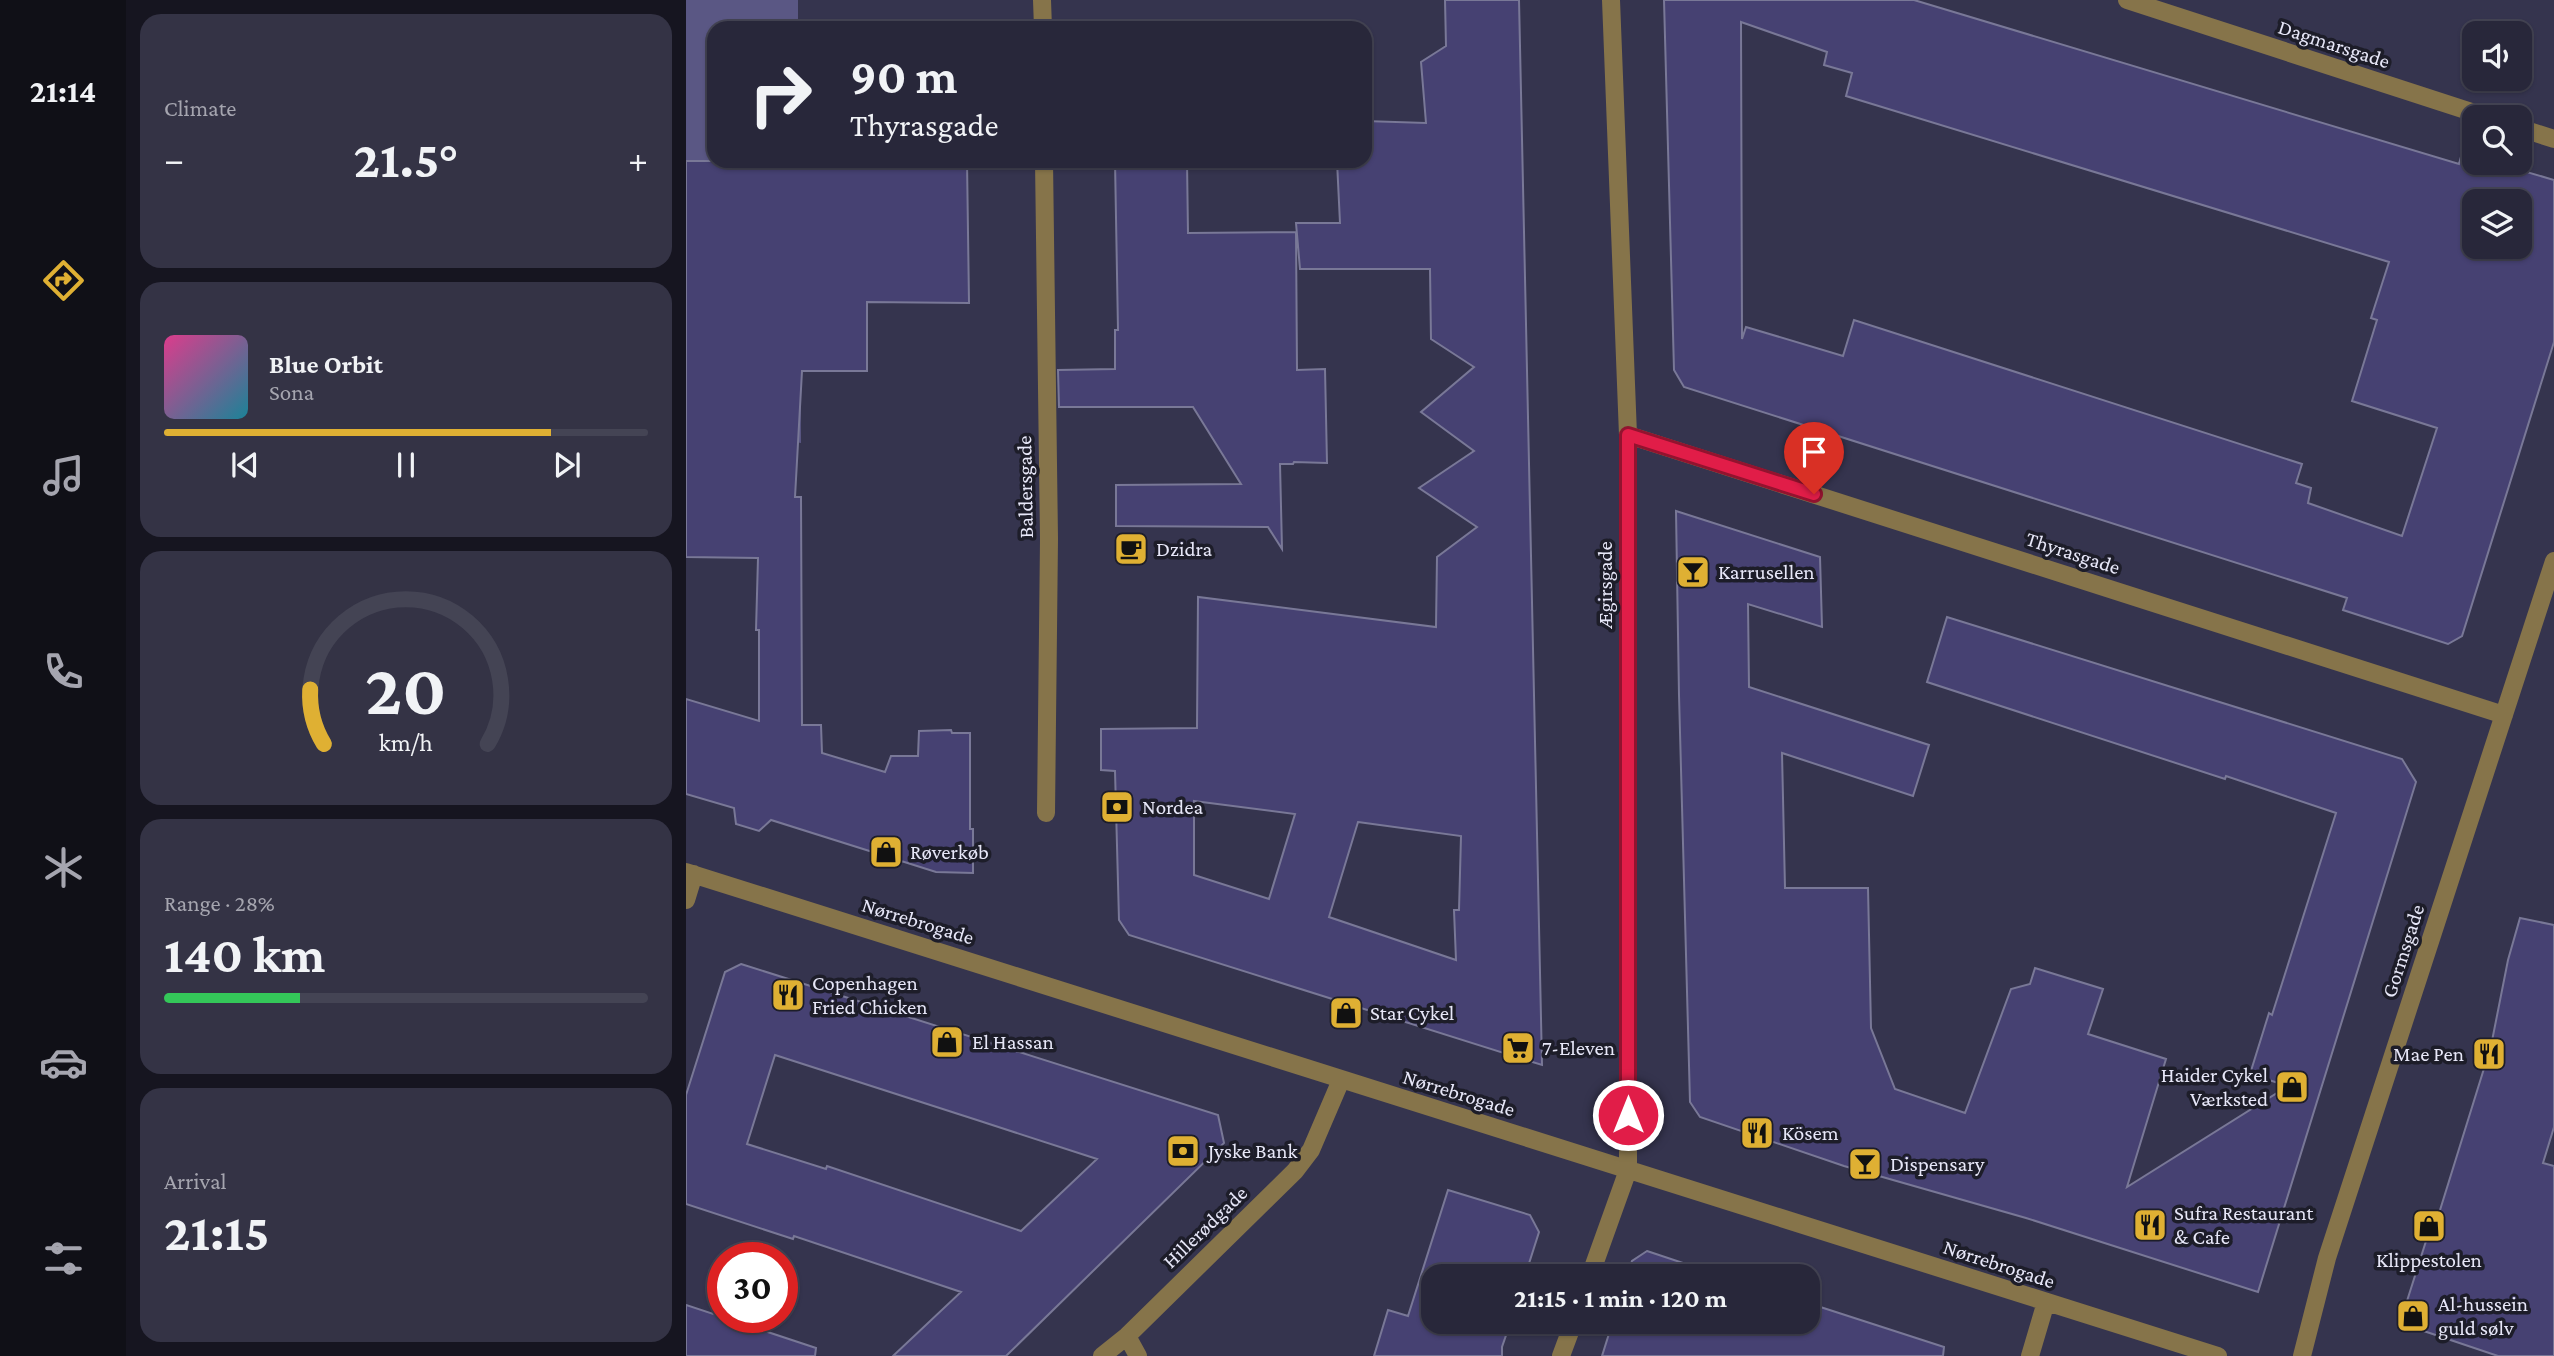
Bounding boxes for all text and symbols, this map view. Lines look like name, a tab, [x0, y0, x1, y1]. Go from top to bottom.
street label: Dagmarsgade	[2275, 15, 2393, 73]
map controls	[2462, 21, 2532, 259]
button: sound	[2462, 21, 2532, 91]
icon: right	[735, 49, 826, 140]
text: 90 m	[850, 49, 957, 104]
text: 21:14	[30, 73, 96, 109]
text: Climate	[164, 95, 236, 121]
button: search	[2462, 105, 2532, 175]
text: Thyrasgade	[850, 107, 999, 143]
text: 21.5°	[354, 130, 459, 188]
text: −	[164, 138, 184, 180]
text: +	[628, 138, 648, 180]
button: layers	[2462, 189, 2532, 259]
icon: directions	[39, 256, 88, 305]
text: Blue Orbit	[269, 350, 383, 379]
text: Sona	[269, 379, 314, 405]
pin	[1784, 422, 1844, 494]
icon: arrive	[1795, 433, 1833, 471]
street label: Baldersgade	[1012, 435, 1038, 539]
icon: previous	[226, 446, 264, 484]
icon: pause	[387, 446, 425, 484]
icon: next	[548, 446, 586, 484]
icon: music	[39, 451, 88, 500]
street label: Thyrasgade	[2023, 527, 2123, 579]
cafe icon: Dzidra	[1112, 530, 1150, 568]
place label: Dzidra	[1156, 537, 1212, 561]
street label: Ægirsgade	[1593, 541, 1617, 630]
bar icon: Karrusellen	[1674, 553, 1712, 591]
place label: Karrusellen	[1718, 560, 1815, 584]
icon: phone	[39, 647, 88, 696]
text: 20	[365, 649, 447, 730]
text: km/h	[379, 729, 433, 756]
bank icon: Nordea	[1098, 788, 1136, 826]
place label: Nordea	[1142, 795, 1203, 819]
shop icon: Røverkøb	[867, 833, 905, 871]
place label: Røverkøb	[910, 840, 989, 864]
icon: climate	[39, 843, 88, 892]
text: Range · 28%	[164, 890, 275, 916]
street label: Nørrebrogade	[859, 893, 977, 949]
street label: Gormsgade	[2377, 901, 2429, 1001]
text: 140 km	[164, 925, 325, 983]
place label: Copenhagen Fried Chicken	[812, 971, 928, 1019]
restaurant icon: Copenhagen Fried Chicken	[769, 976, 807, 1014]
shop icon: Star Cykel	[1327, 994, 1365, 1032]
place label: Star Cykel	[1370, 1001, 1454, 1025]
shop icon: El Hassan	[928, 1023, 966, 1061]
supermarket icon: 7-Eleven	[1499, 1029, 1537, 1067]
place label: El Hassan	[972, 1030, 1054, 1054]
restaurant icon: Mae Pen	[2470, 1035, 2508, 1073]
place label: 7-Eleven	[1542, 1036, 1615, 1060]
icon: car	[39, 1038, 88, 1087]
place label: Mae Pen	[2393, 1042, 2464, 1066]
place label: Haider Cykel Værksted	[2161, 1063, 2268, 1111]
street label: Nørrebrogade	[1400, 1065, 1518, 1121]
shop icon: Haider Cykel Værksted	[2273, 1068, 2311, 1106]
position arrow	[1591, 1078, 1665, 1152]
restaurant icon: Kösem	[1738, 1114, 1776, 1152]
place label: Kösem	[1782, 1121, 1839, 1145]
bank icon: Jyske Bank	[1164, 1132, 1202, 1170]
place label: Jyske Bank	[1206, 1139, 1297, 1163]
bar icon: Dispensary	[1846, 1145, 1884, 1183]
place label: Dispensary	[1890, 1152, 1985, 1176]
text: Arrival	[164, 1168, 227, 1194]
street label: Hillerødgade	[1158, 1181, 1252, 1273]
place label: Sufra Restaurant & Cafe	[2174, 1201, 2315, 1249]
text: 21:15	[164, 1203, 269, 1261]
restaurant icon: Sufra Restaurant & Cafe	[2131, 1206, 2169, 1244]
shop icon: Klippestolen	[2410, 1207, 2448, 1245]
icon: filters	[39, 1234, 88, 1283]
street label: Nørrebrogade	[1940, 1235, 2058, 1293]
speed limit sign: 30	[707, 1242, 798, 1333]
place label: Klippestolen	[2376, 1248, 2482, 1272]
text: 21:15 · 1 min · 120 m	[1514, 1284, 1727, 1313]
place label: Al-hussein guld sølv	[2438, 1292, 2528, 1340]
shop icon: Al-hussein guld sølv	[2394, 1297, 2432, 1335]

